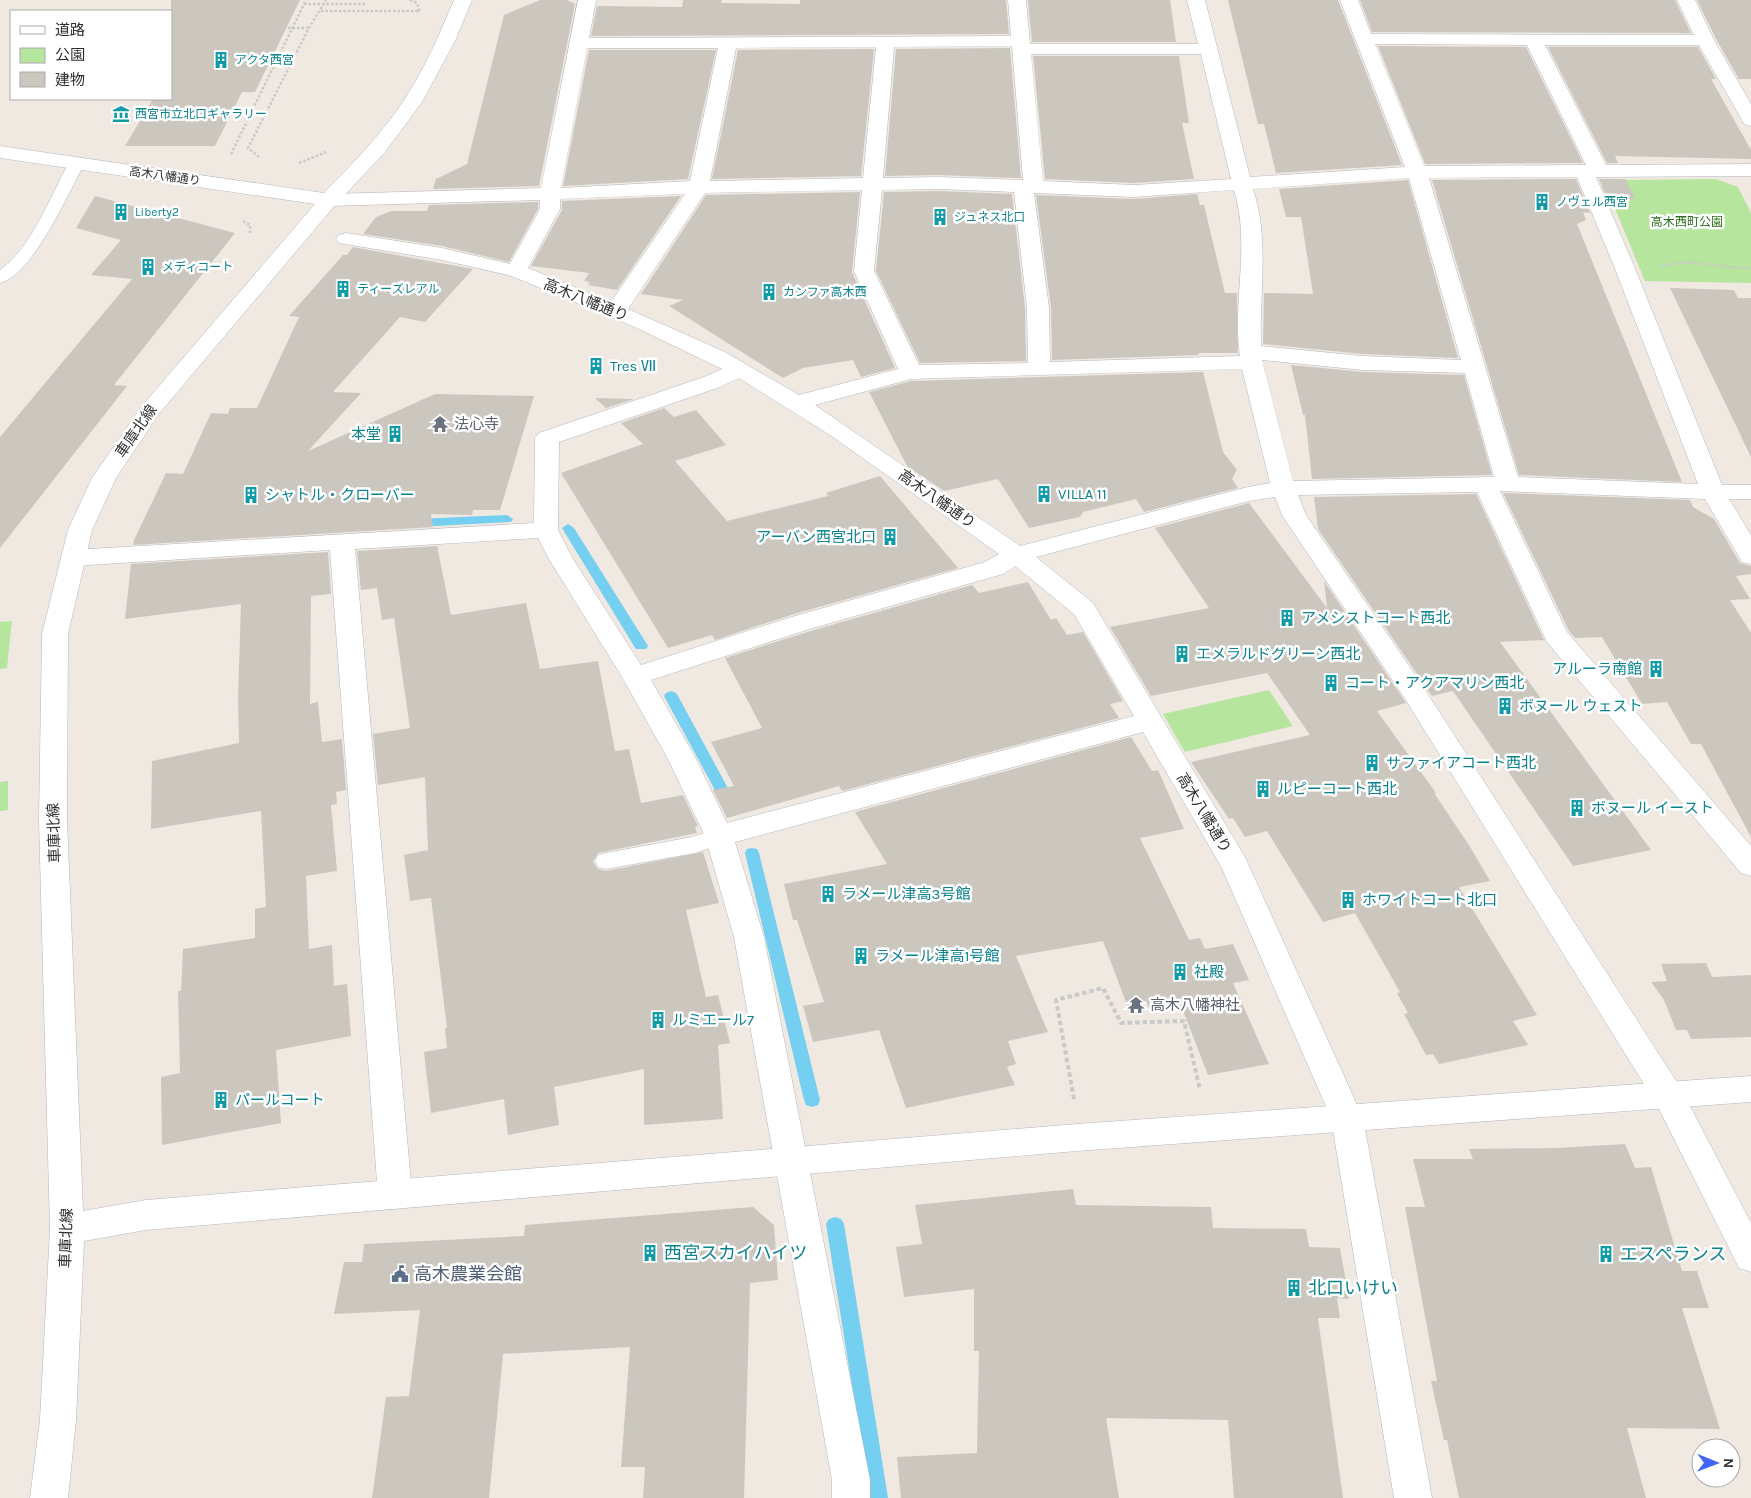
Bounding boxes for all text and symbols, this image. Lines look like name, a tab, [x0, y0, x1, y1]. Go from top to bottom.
legend	[10, 10, 172, 100]
text: 道路	[55, 21, 85, 39]
text: 公園	[55, 46, 85, 64]
building icon: アクタ西宮	[211, 50, 231, 70]
place label: アクタ西宮	[235, 53, 294, 67]
text: 建物	[55, 71, 85, 89]
museum icon: 西宮市立北口ギャラリー	[111, 104, 131, 124]
place label: 西宮市立北口ギャラリー	[135, 107, 267, 121]
street label: 高木八幡通り	[128, 164, 202, 188]
building icon: ノヴェル西宮	[1532, 192, 1552, 212]
place label: ノヴェル西宮	[1556, 195, 1628, 209]
building icon: Liberty2	[111, 202, 131, 222]
place label: Liberty2	[135, 205, 179, 219]
building icon: ジュネス北口	[930, 207, 950, 227]
place label: ジュネス北口	[954, 210, 1025, 224]
park label: 高木西町公園	[1651, 215, 1723, 229]
building icon: メディコート	[138, 257, 158, 277]
place label: メディコート	[162, 260, 233, 274]
street label: 高木八幡通り	[541, 275, 631, 325]
building icon: ティーズレアル	[333, 279, 353, 299]
place label: ティーズレアル	[357, 282, 440, 296]
building icon: カンファ高木西	[759, 282, 779, 302]
place label: カンファ高木西	[783, 285, 867, 299]
building icon: Tres Ⅶ	[586, 356, 606, 376]
place label: Tres Ⅶ	[610, 357, 656, 375]
street label: 車庫北線	[111, 401, 161, 461]
temple icon: 法心寺	[430, 414, 450, 434]
place label: 法心寺	[454, 415, 499, 433]
building icon: 本堂	[385, 424, 405, 444]
place label: 本堂	[351, 425, 381, 443]
street label: 高木八幡通り	[895, 466, 979, 532]
building icon: VILLA 11	[1034, 484, 1054, 504]
building icon: シャトル・クローバー	[241, 485, 261, 505]
place label: VILLA 11	[1058, 485, 1107, 503]
place label: シャトル・クローバー	[265, 486, 415, 504]
building icon: アーバン西宮北口	[880, 527, 900, 547]
place label: アーバン西宮北口	[756, 528, 876, 546]
building icon: アメシストコート西北	[1277, 608, 1297, 628]
place label: アメシストコート西北	[1301, 609, 1450, 627]
building icon: エメラルドグリーン西北	[1172, 644, 1192, 664]
place label: エメラルドグリーン西北	[1196, 645, 1360, 663]
building icon: アルーラ南館	[1646, 659, 1666, 679]
place label: アルーラ南館	[1552, 660, 1642, 678]
building icon: コート・アクアマリン西北	[1321, 673, 1341, 693]
place label: コート・アクアマリン西北	[1345, 674, 1524, 692]
building icon: ボヌール ウェスト	[1495, 696, 1515, 716]
place label: ボヌール ウェスト	[1519, 697, 1643, 715]
building icon: サファイアコート西北	[1362, 753, 1382, 773]
place label: サファイアコート西北	[1386, 754, 1536, 772]
street label: 高木八幡通り	[1173, 770, 1235, 856]
building icon: ルピーコート西北	[1253, 779, 1273, 799]
place label: ルピーコート西北	[1277, 780, 1397, 798]
building icon: ボヌール イースト	[1567, 798, 1587, 818]
place label: ボヌール イースト	[1591, 799, 1714, 817]
street label: 車庫北線	[44, 803, 64, 863]
building icon: ラメール津高3号館	[818, 884, 838, 904]
place label: ラメール津高3号館	[842, 885, 970, 903]
building icon: ホワイトコート北口	[1338, 890, 1358, 910]
place label: ホワイトコート北口	[1362, 891, 1497, 909]
building icon: ラメール津高1号館	[851, 946, 871, 966]
place label: ラメール津高1号館	[875, 947, 1000, 965]
building icon: 社殿	[1170, 962, 1190, 982]
place label: 社殿	[1194, 963, 1224, 981]
temple icon: 高木八幡神社	[1126, 995, 1146, 1015]
place label: 高木八幡神社	[1150, 996, 1240, 1014]
building icon: ルミエール7	[648, 1010, 668, 1030]
place label: ルミエール7	[672, 1011, 754, 1029]
building icon: パールコート	[211, 1090, 231, 1110]
place label: パールコート	[235, 1091, 325, 1109]
street label: 車庫北線	[56, 1208, 76, 1268]
place label: 西宮スカイハイツ	[664, 1242, 807, 1264]
building icon: 西宮スカイハイツ	[640, 1243, 660, 1263]
place label: エスペランス	[1620, 1243, 1726, 1265]
building icon: エスペランス	[1596, 1244, 1616, 1264]
place label: 高木農業会館	[414, 1263, 522, 1285]
public building icon: 高木農業会館	[390, 1264, 410, 1284]
place label: 北口いけい	[1308, 1277, 1398, 1299]
building icon: 北口いけい	[1284, 1278, 1304, 1298]
north arrow	[1691, 1438, 1741, 1488]
text: N	[1720, 1458, 1737, 1468]

